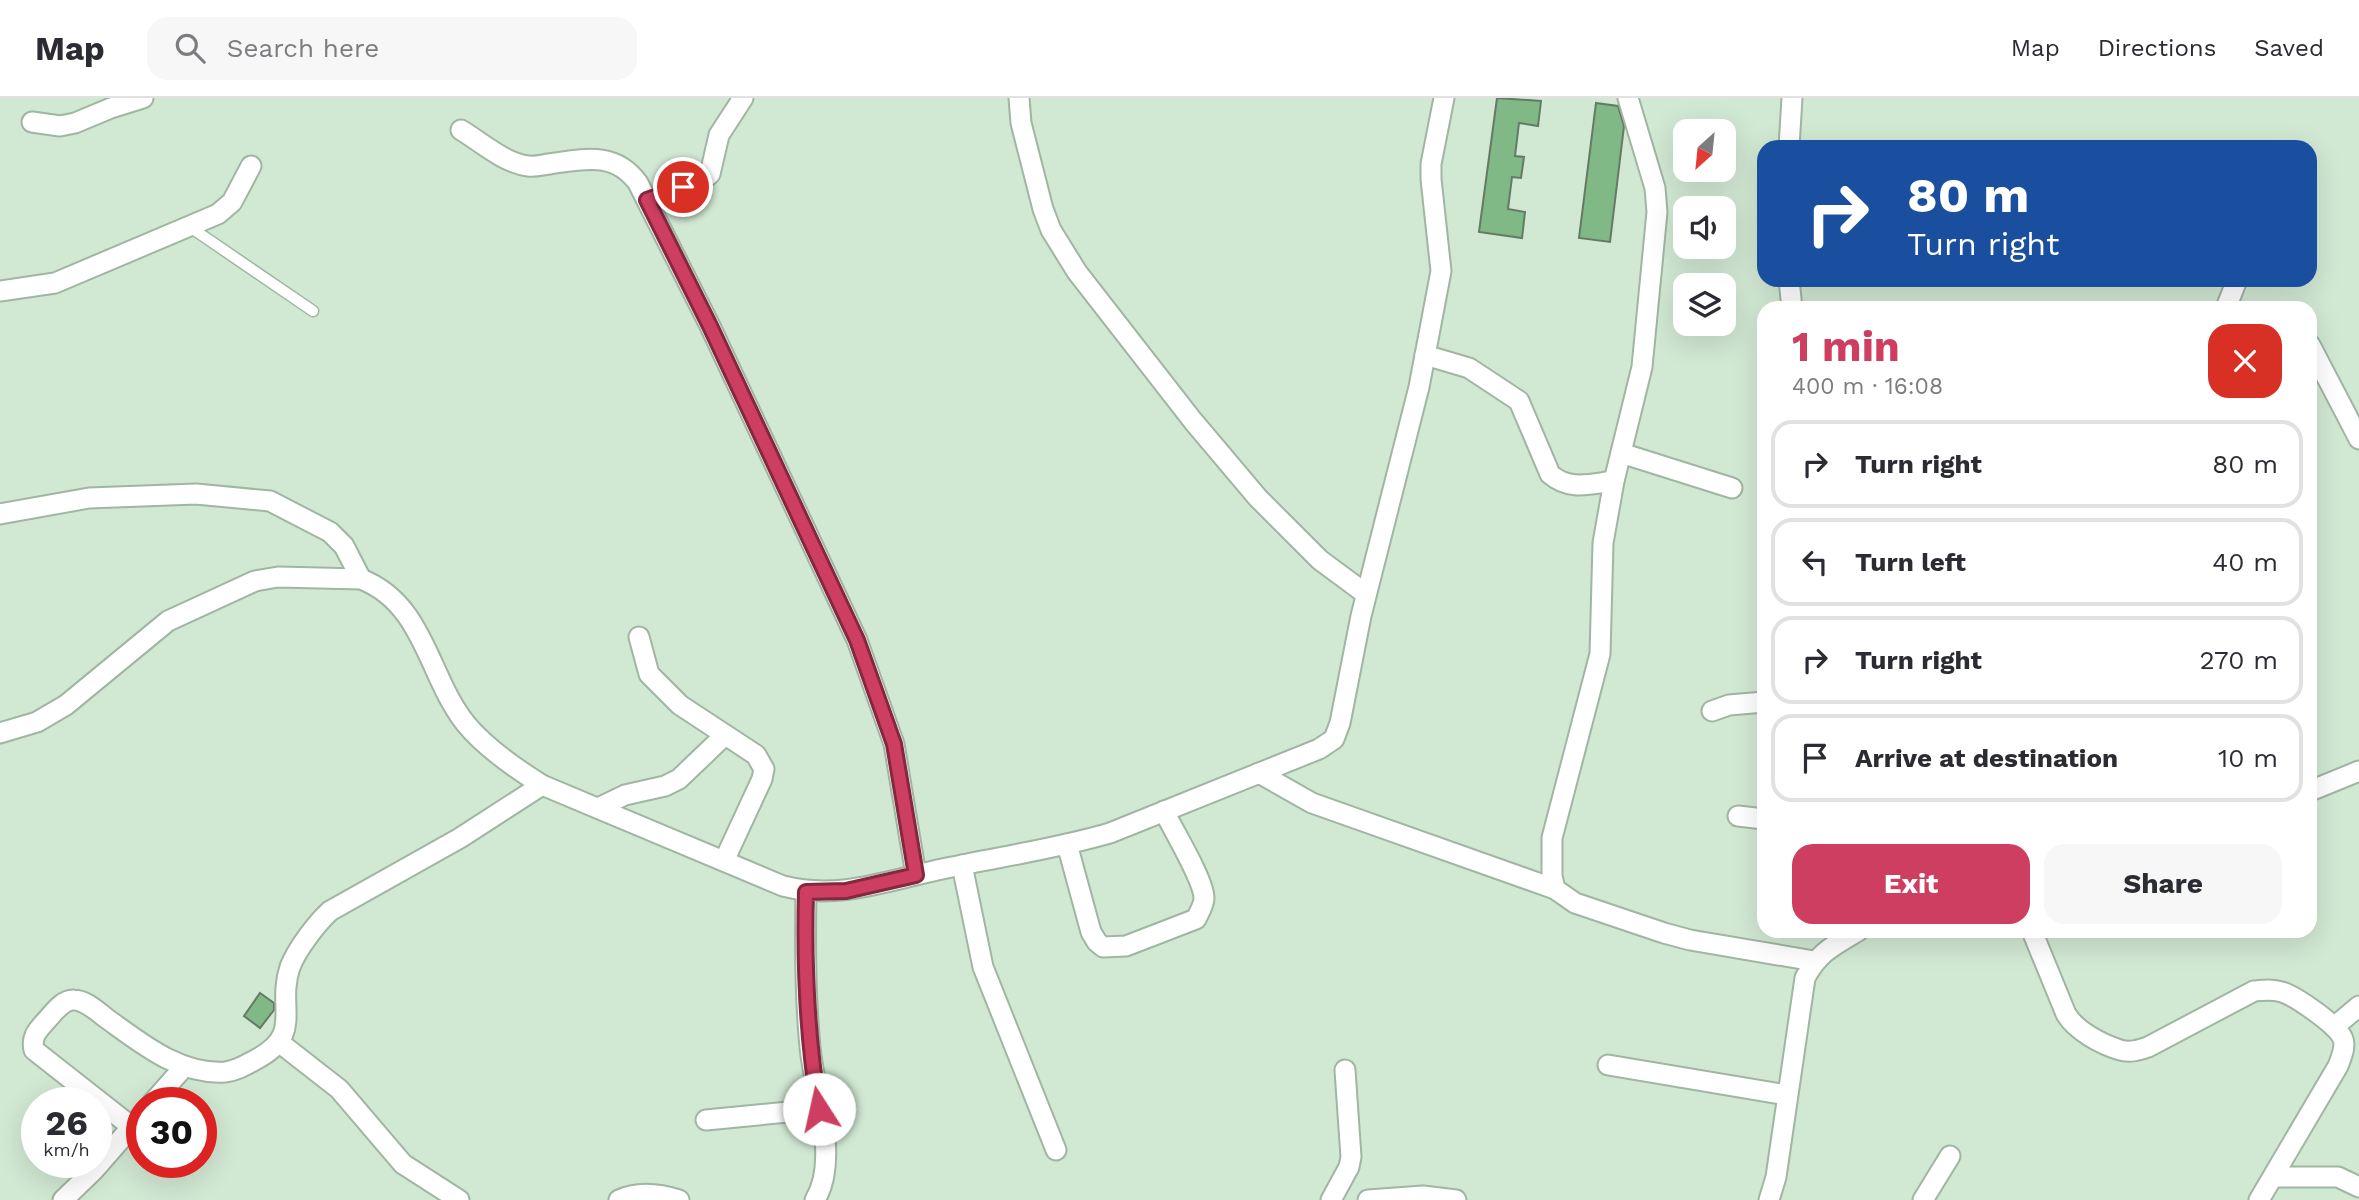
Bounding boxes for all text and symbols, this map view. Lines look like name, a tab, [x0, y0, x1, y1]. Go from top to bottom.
search box	[147, 17, 637, 80]
text: Map	[35, 29, 105, 68]
icon: search	[171, 29, 209, 67]
text: Search here	[227, 33, 379, 63]
text: Map	[2011, 34, 2060, 62]
text: Directions	[2098, 34, 2216, 62]
text: Saved	[2254, 34, 2324, 62]
north arrow	[1673, 119, 1736, 182]
map controls	[1673, 119, 1736, 336]
pin	[653, 157, 713, 217]
text: 80 m	[1907, 166, 2029, 224]
icon: arrive	[664, 168, 702, 206]
icon: right	[1792, 168, 1883, 259]
button: sound	[1673, 196, 1736, 259]
text: Turn right	[1907, 225, 2059, 263]
button: layers	[1673, 273, 1736, 336]
text: 1 min	[1792, 322, 1900, 371]
button: close	[2208, 324, 2282, 398]
text: 400 m · 16:08	[1792, 373, 1943, 400]
icon: right	[1796, 445, 1834, 483]
text: Turn right	[1855, 449, 1982, 479]
text: 80 m	[2212, 449, 2278, 479]
icon: left	[1796, 543, 1834, 581]
text: Turn left	[1855, 547, 1966, 577]
text: 40 m	[2212, 547, 2278, 577]
icon: right	[1796, 641, 1834, 679]
text: Turn right	[1855, 645, 1982, 675]
text: 270 m	[2199, 645, 2278, 675]
icon: arrive	[1796, 739, 1834, 777]
text: Arrive at destination	[1855, 743, 2118, 773]
text: 10 m	[2218, 743, 2278, 773]
button: Exit	[1792, 844, 2030, 924]
button: Share	[2044, 844, 2282, 924]
position arrow	[782, 1072, 856, 1146]
speed limit sign: 30	[126, 1087, 217, 1178]
text: 26	[45, 1102, 88, 1144]
text: km/h	[43, 1139, 90, 1160]

